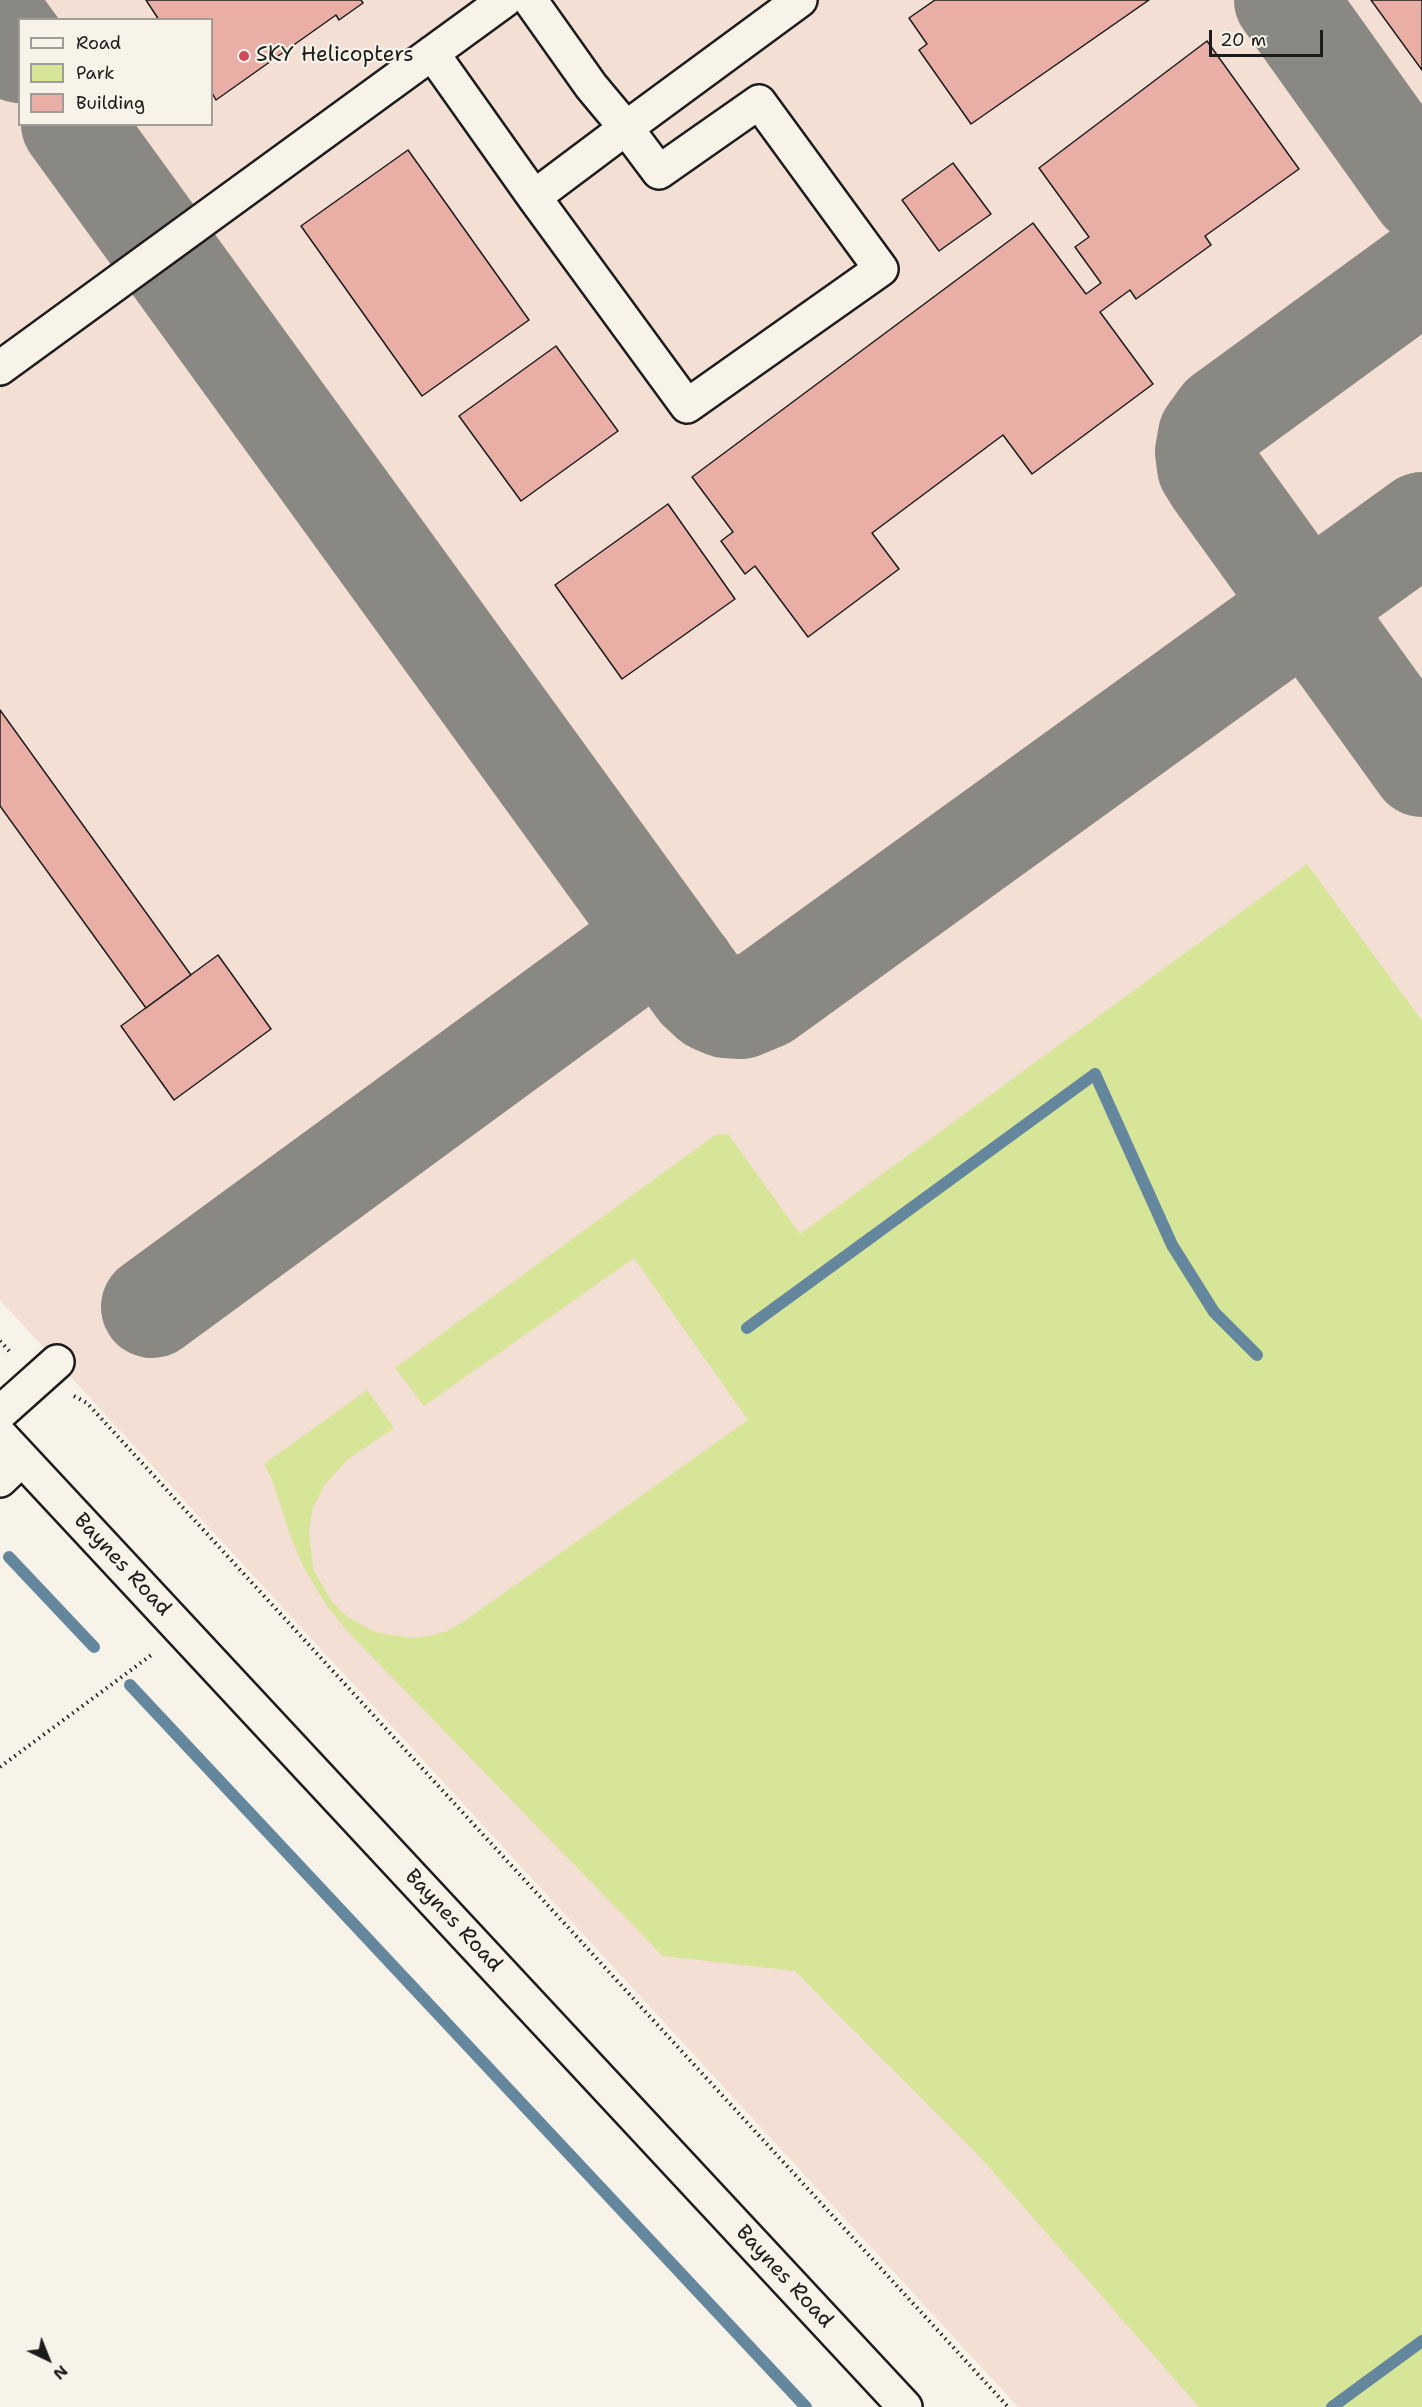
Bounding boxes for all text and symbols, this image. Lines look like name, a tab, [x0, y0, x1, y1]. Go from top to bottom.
legend	[18, 18, 213, 126]
scale bar	[1212, 18, 1326, 56]
text: 20 m	[1220, 28, 1266, 52]
text: Road	[76, 31, 121, 55]
place label: SKY Helicopters	[256, 43, 414, 69]
marker: SKY Helicopters	[237, 49, 251, 63]
text: Park	[76, 61, 115, 85]
text: Building	[76, 91, 145, 115]
street label: Baynes Road	[68, 1508, 176, 1622]
street label: Baynes Road	[399, 1864, 507, 1978]
street label: Baynes Road	[730, 2220, 838, 2334]
north arrow	[18, 2329, 78, 2389]
text: N	[49, 2361, 72, 2385]

